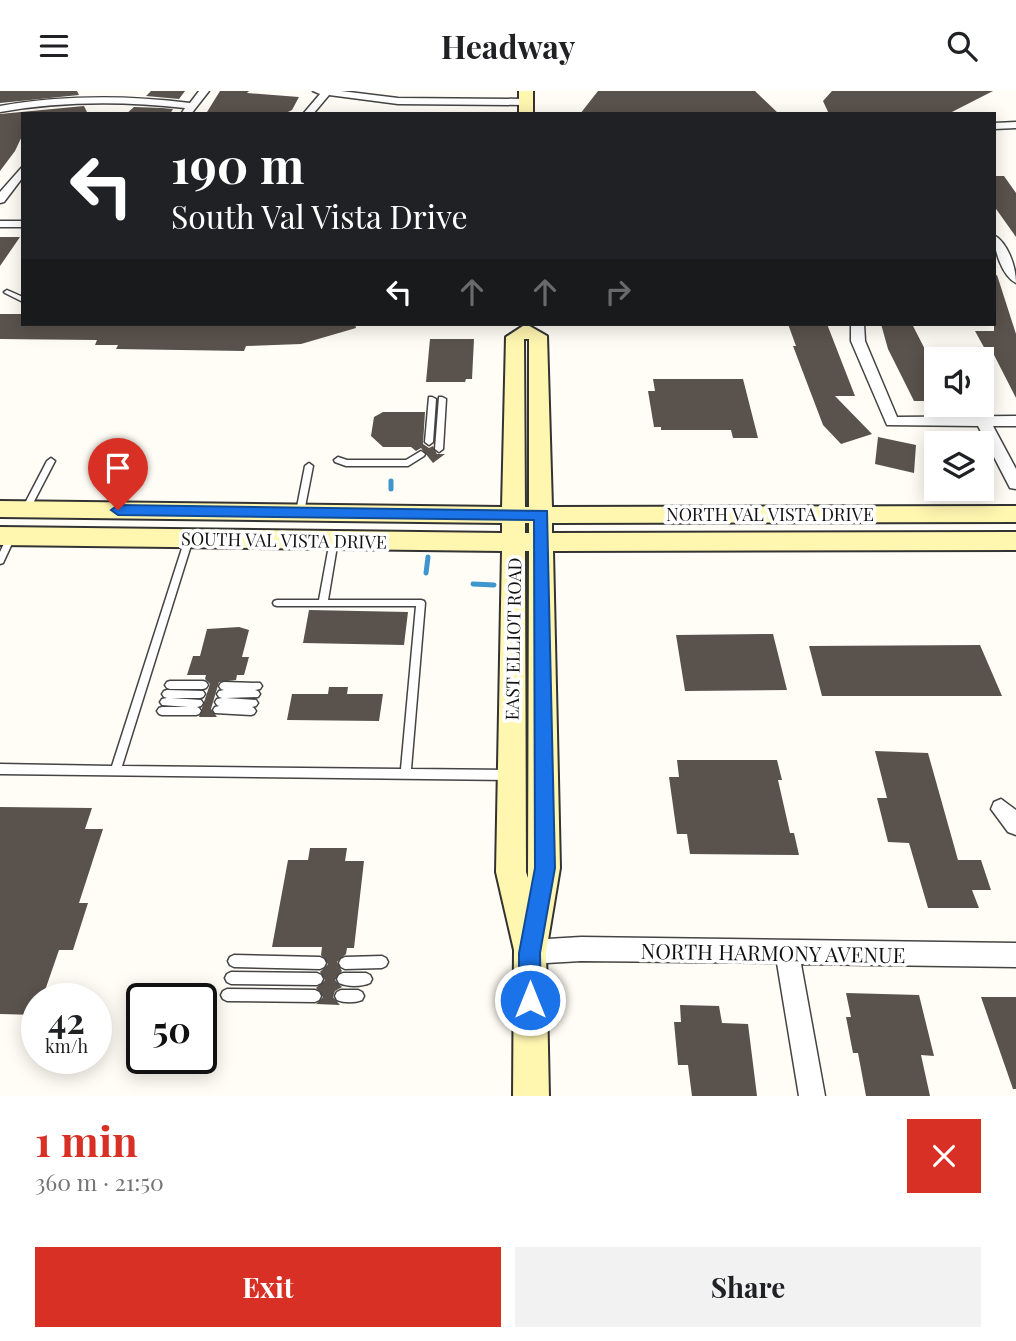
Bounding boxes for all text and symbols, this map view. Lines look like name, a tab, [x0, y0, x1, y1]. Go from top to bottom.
text: Headway	[441, 24, 575, 67]
icon: menu	[35, 27, 73, 65]
icon: search	[943, 27, 981, 65]
text: 190 m	[171, 131, 304, 196]
icon: left	[56, 140, 147, 231]
text: South Val Vista Drive	[171, 194, 468, 237]
icon: left	[380, 273, 418, 311]
icon: ahead	[453, 273, 491, 311]
icon: ahead	[526, 273, 564, 311]
icon: right	[599, 273, 637, 311]
map controls	[924, 347, 994, 501]
button: sound	[924, 347, 994, 417]
button: layers	[924, 431, 994, 501]
pin	[88, 438, 148, 510]
icon: arrive	[99, 449, 137, 487]
street label: NORTH VAL VISTA DRIVE	[666, 502, 874, 526]
street label: SOUTH VAL VISTA DRIVE	[181, 526, 387, 554]
street label: EAST ELLIOT ROAD	[500, 557, 526, 721]
street label: NORTH HARMONY AVENUE	[640, 936, 906, 968]
position arrow	[493, 963, 567, 1037]
speed limit sign: 50	[126, 983, 217, 1074]
text: 42	[48, 996, 85, 1043]
text: km/h	[45, 1034, 88, 1058]
text: 1 min	[35, 1112, 138, 1168]
button: close	[907, 1119, 981, 1193]
text: 360 m · 21:50	[35, 1166, 164, 1197]
button: Exit	[35, 1247, 501, 1327]
button: Share	[515, 1247, 981, 1327]

